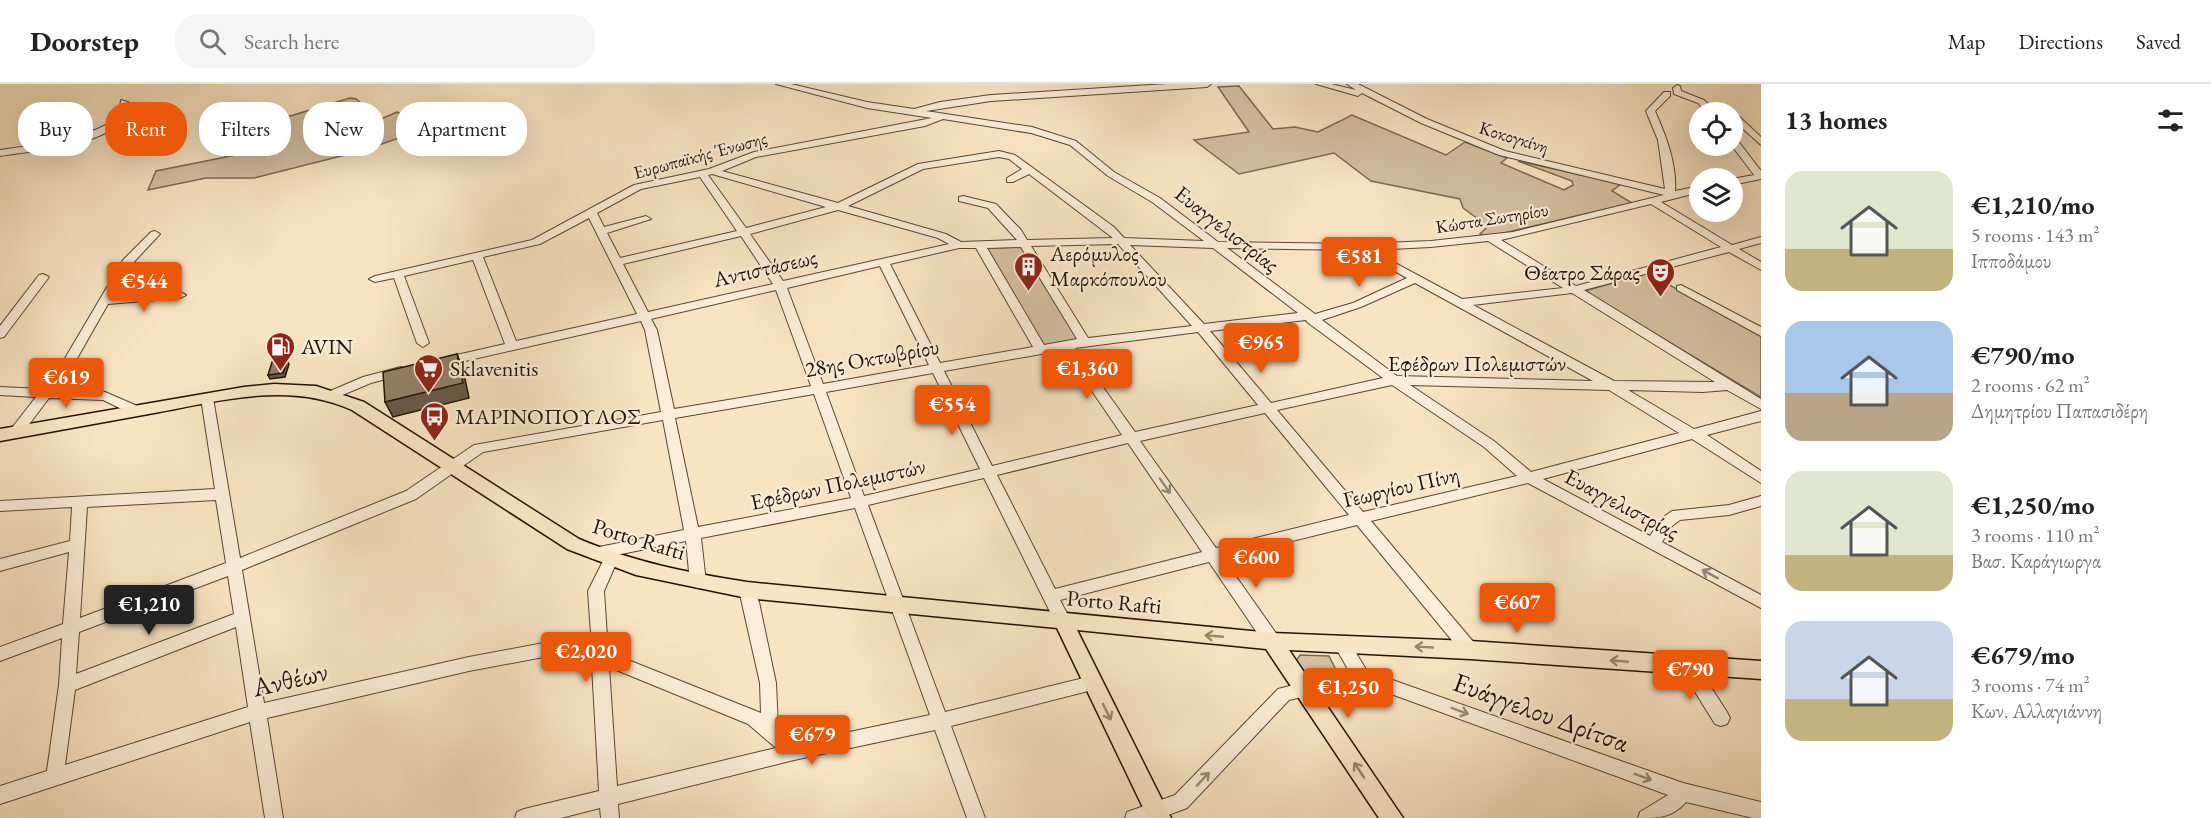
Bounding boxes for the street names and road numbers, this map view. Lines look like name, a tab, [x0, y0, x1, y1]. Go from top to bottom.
street label: Κοκογκίνη	[1477, 116, 1551, 158]
street label: Ευρωπαϊκής Ένωσης	[631, 126, 769, 184]
street label: Ευαγγελιστρίας	[1169, 179, 1285, 279]
street label: Κώστα Σωτηρίου	[1434, 198, 1550, 238]
street label: Αντιστάσεως	[709, 242, 820, 294]
street label: 28ης Οκτωβρίου	[803, 332, 941, 384]
street label: Εφέδρων Πολεμιστών	[1388, 349, 1566, 378]
street label: Εφέδρων Πολεμιστών	[748, 451, 928, 517]
street label: Γεωργίου Πίνη	[1340, 460, 1462, 514]
street label: Ευαγγελιστρίας	[1560, 462, 1684, 546]
street label: Porto Rafti	[589, 511, 689, 567]
street label: Porto Rafti	[1065, 583, 1163, 621]
street label: Ανθέων	[248, 653, 331, 705]
street label: Ευάγγελου Δρίτσα	[1448, 664, 1634, 760]

